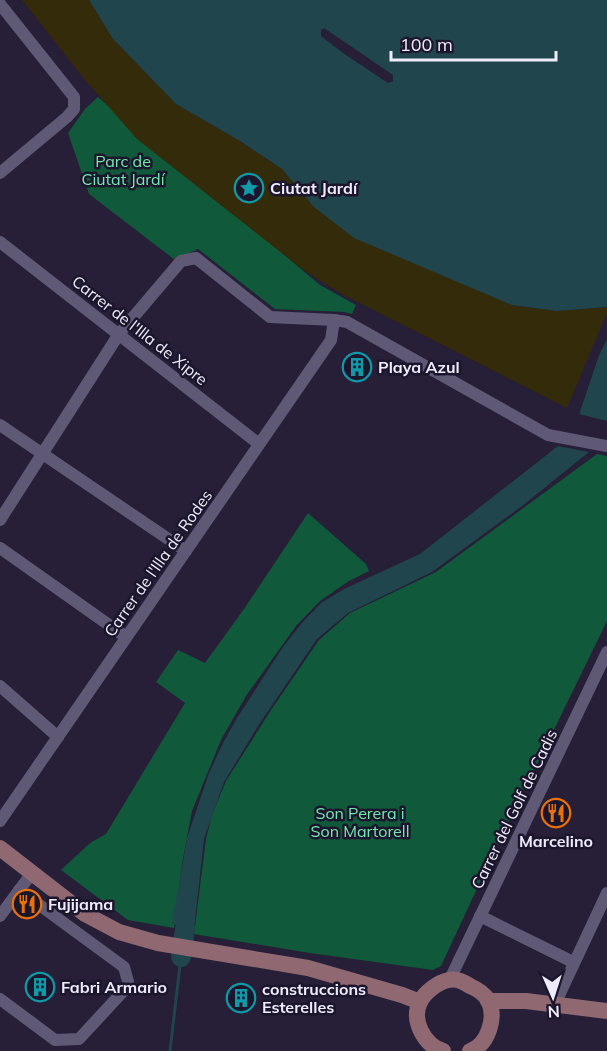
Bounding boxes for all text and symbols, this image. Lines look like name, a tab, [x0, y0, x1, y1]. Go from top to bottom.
scale bar	[391, 24, 556, 62]
text: 100 m	[400, 33, 453, 56]
park label: Parc de Ciutat Jardí	[82, 151, 166, 189]
place icon: Ciutat Jardí	[233, 172, 265, 204]
place label: Ciutat Jardí	[270, 178, 359, 198]
street label: Carrer de l'Illa de Xipre	[68, 271, 212, 389]
building icon: Playa Azul	[341, 351, 373, 383]
place label: Playa Azul	[378, 357, 460, 377]
street label: Carrer de l'Illa de Rodes	[100, 486, 216, 640]
street label: Carrer del Golf de Cadis	[467, 726, 561, 892]
restaurant icon: Marcelino	[540, 797, 572, 829]
park label: Son Perera i Son Martorell	[311, 803, 409, 841]
place label: Marcelino	[519, 831, 593, 851]
restaurant icon: Fujijama	[11, 888, 43, 920]
place label: Fujijama	[48, 894, 113, 914]
north arrow	[523, 967, 583, 1027]
building icon: Fabri Armario	[24, 971, 56, 1003]
place label: Fabri Armario	[61, 977, 167, 997]
place label: construccions Esterelles	[262, 979, 366, 1017]
building icon: construccions Esterelles	[225, 982, 257, 1014]
text: N	[547, 1002, 560, 1022]

